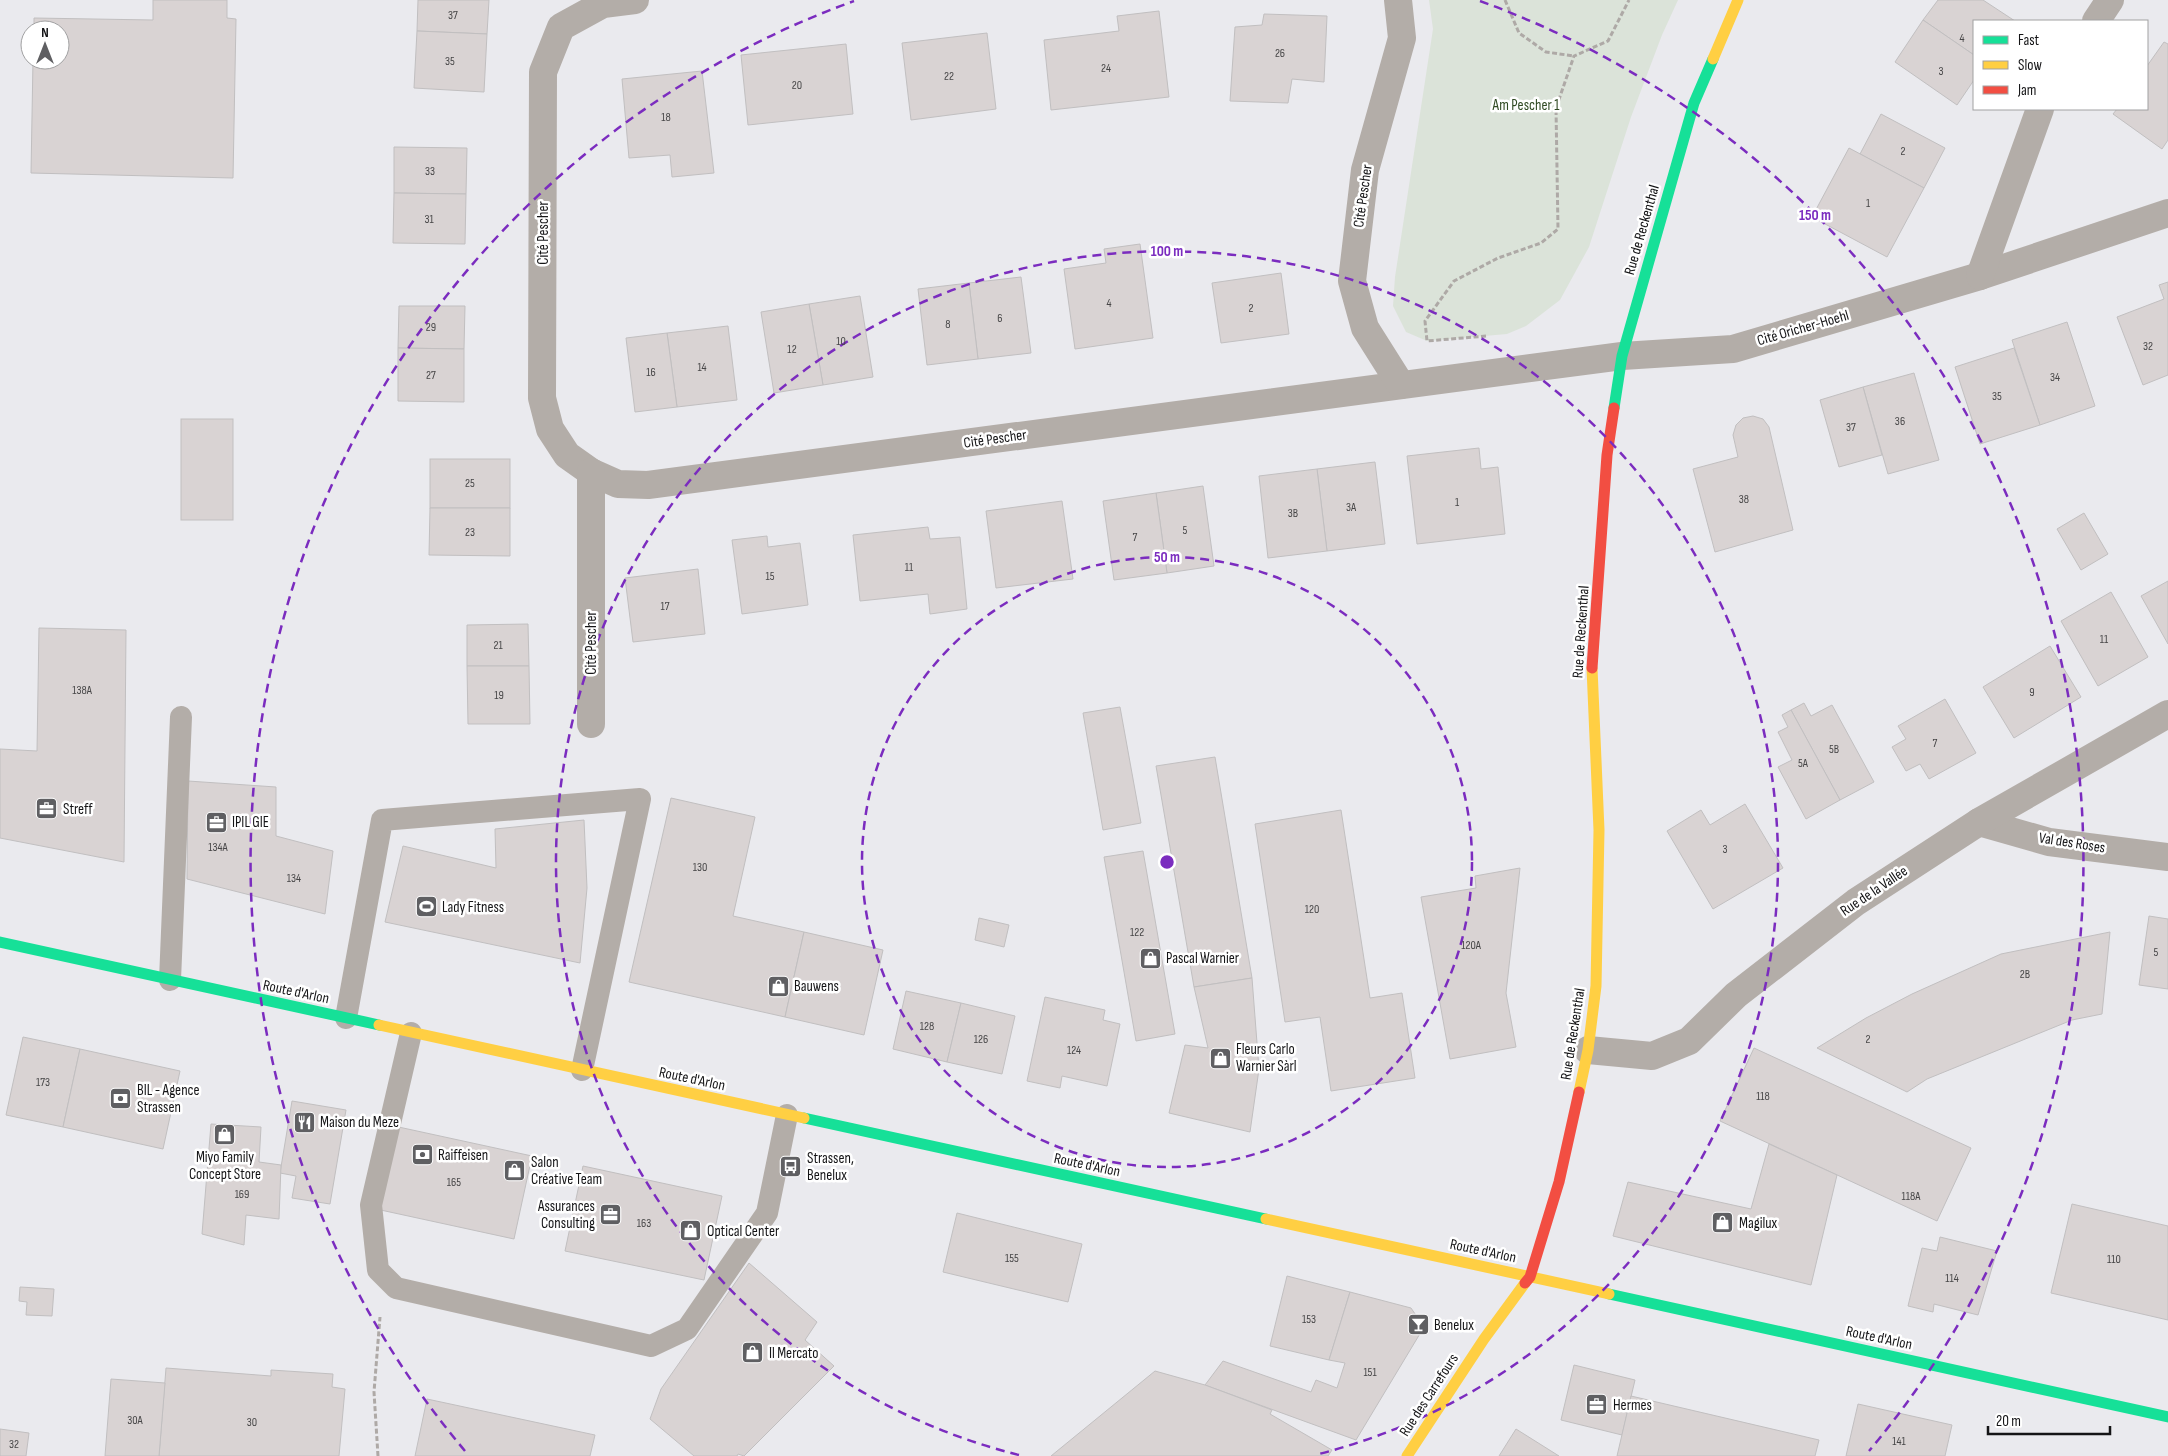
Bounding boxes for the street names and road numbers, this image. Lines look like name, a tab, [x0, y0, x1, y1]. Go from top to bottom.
street label: Cité Pescher	[1349, 163, 1377, 229]
street label: Rue de Reckenthal	[1620, 183, 1664, 277]
street label: Cité Pescher	[534, 201, 553, 265]
street label: Cité Oricher-Hoehl	[1755, 306, 1851, 350]
street label: Cité Pescher	[962, 425, 1028, 453]
street label: Rue de Reckenthal	[1568, 585, 1594, 679]
street label: Cité Pescher	[582, 611, 601, 675]
street label: Val des Roses	[2037, 828, 2107, 858]
street label: Rue de la Vallée	[1837, 862, 1911, 920]
street label: Route d'Arlon	[261, 976, 331, 1008]
street label: Rue de Reckenthal	[1556, 987, 1590, 1081]
street label: Route d'Arlon	[657, 1063, 727, 1095]
street label: Route d'Arlon	[1052, 1149, 1122, 1181]
street label: Route d'Arlon	[1448, 1235, 1518, 1267]
street label: Route d'Arlon	[1844, 1322, 1914, 1354]
street label: Rue des Carrefours	[1395, 1350, 1463, 1440]

